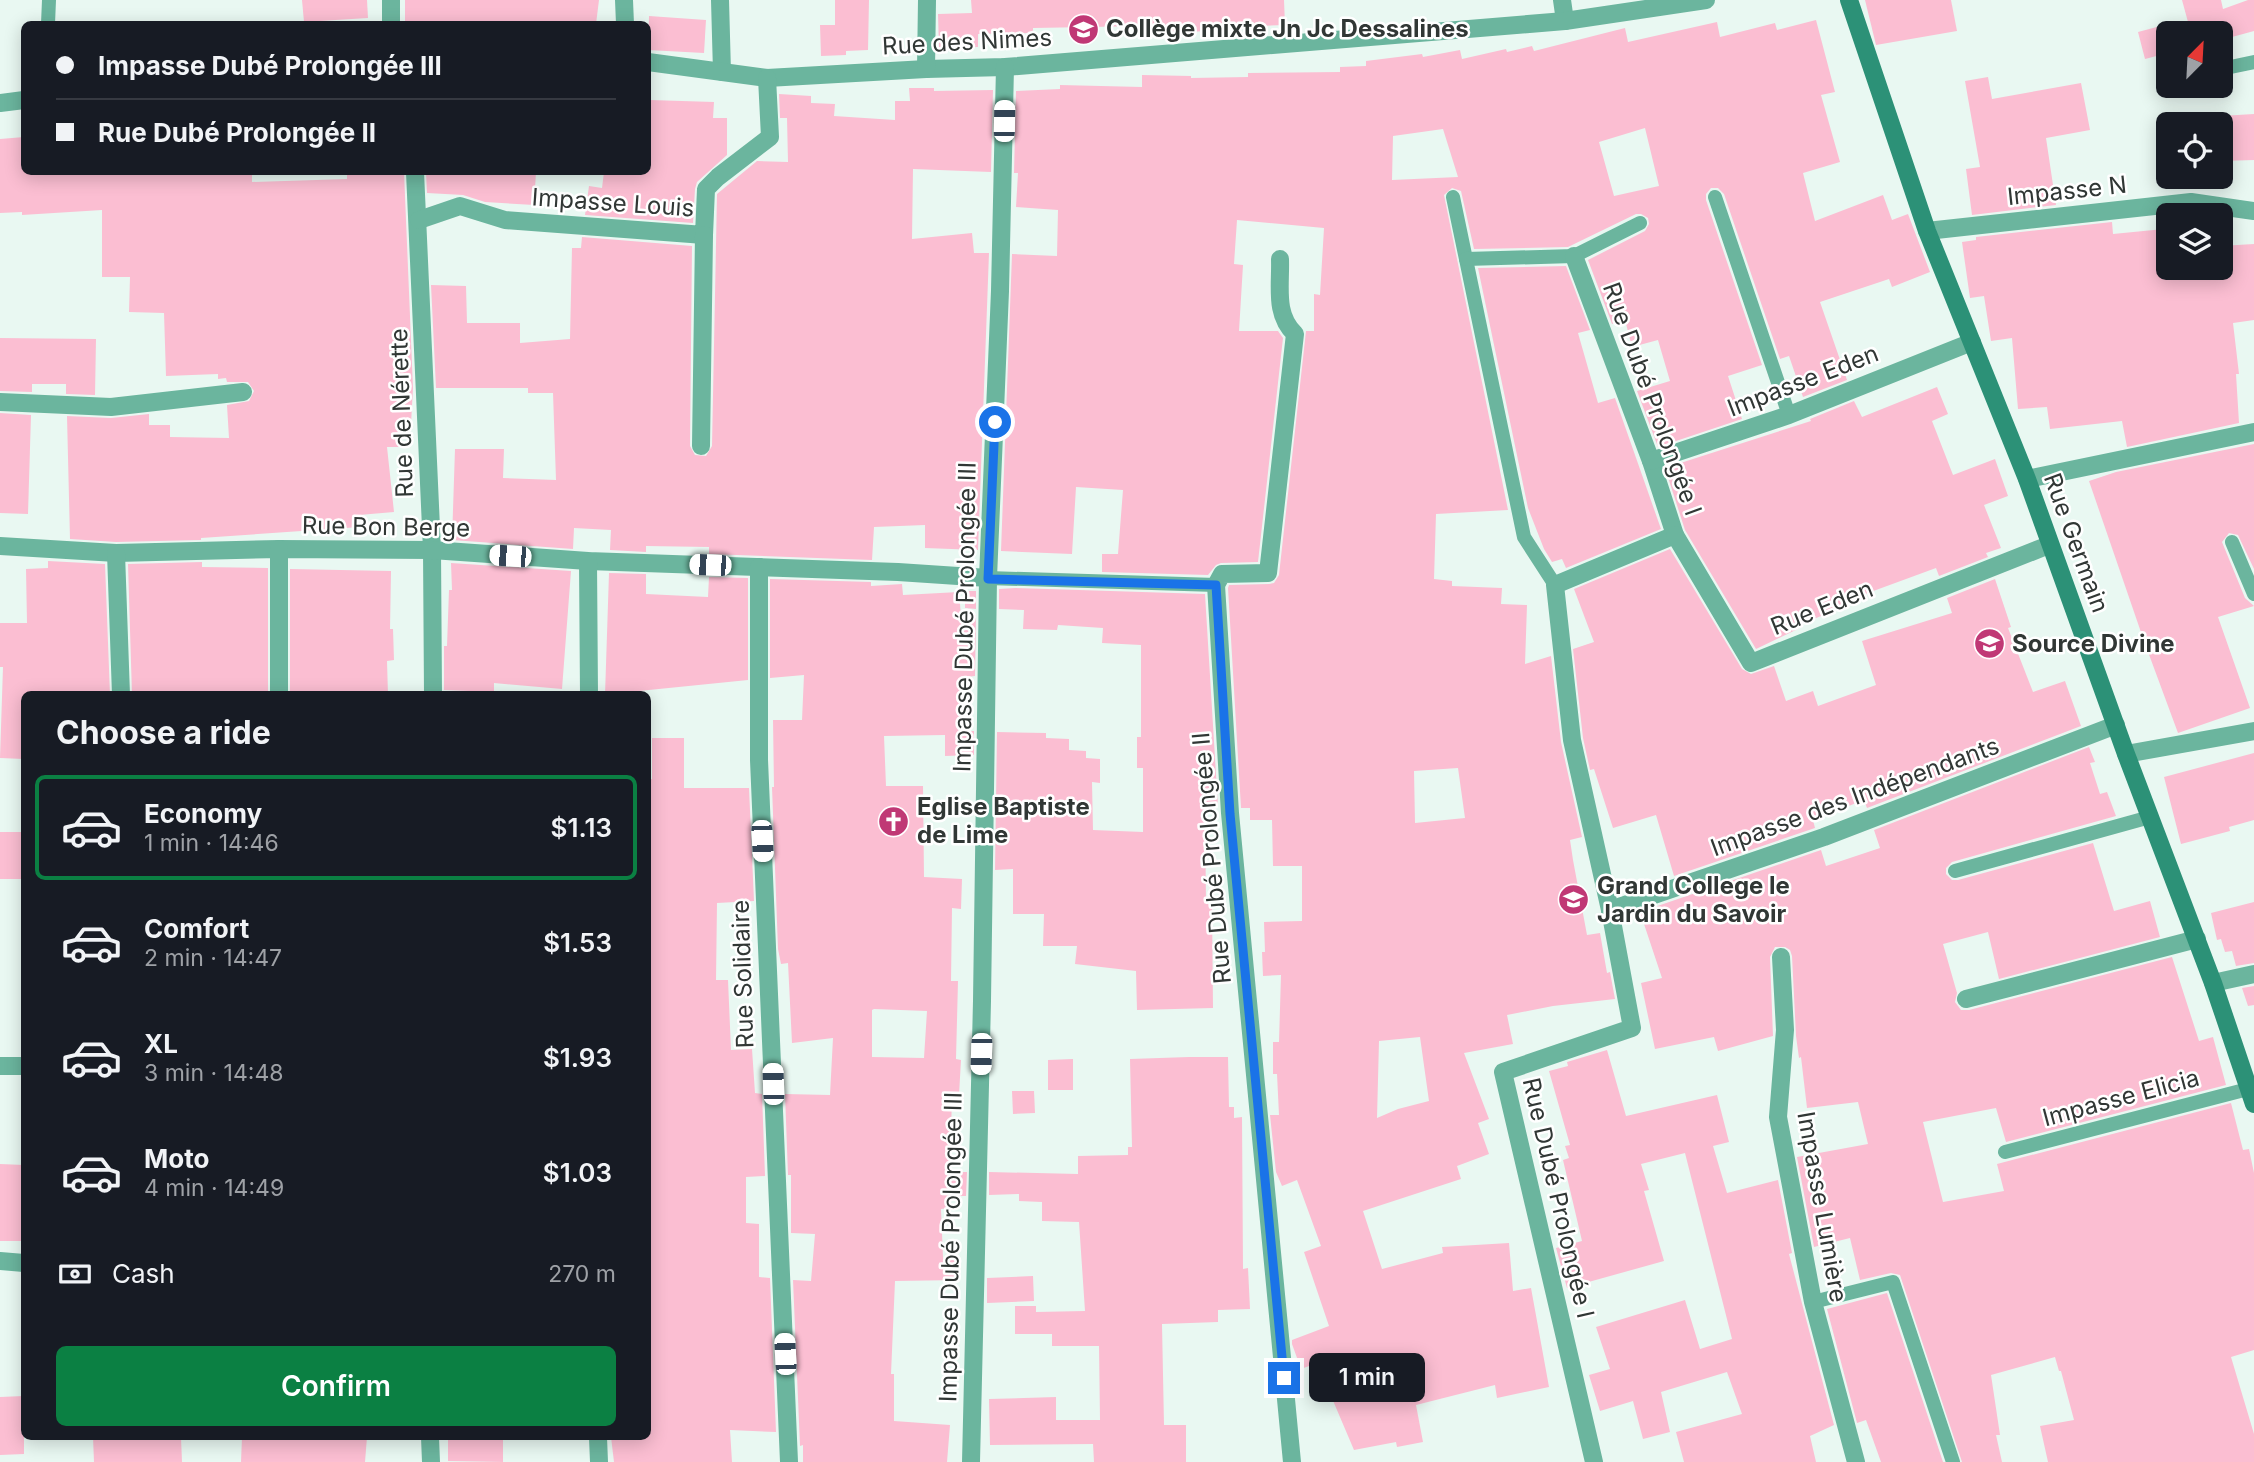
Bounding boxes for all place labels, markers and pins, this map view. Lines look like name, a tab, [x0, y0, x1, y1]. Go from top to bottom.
school or university icon: Collège mixte Jn Jc Dessalines	[1066, 12, 1100, 46]
place label: Collège mixte Jn Jc Dessalines	[1106, 14, 1469, 43]
school or university icon: Source Divine	[1972, 627, 2006, 661]
place label: Source Divine	[2012, 629, 2175, 658]
place label: Eglise Baptiste de Lime	[917, 792, 1090, 849]
church icon: Eglise Baptiste de Lime	[877, 804, 911, 838]
place label: Grand College le Jardin du Savoir	[1597, 871, 1790, 928]
school or university icon: Grand College le Jardin du Savoir	[1557, 883, 1591, 917]

